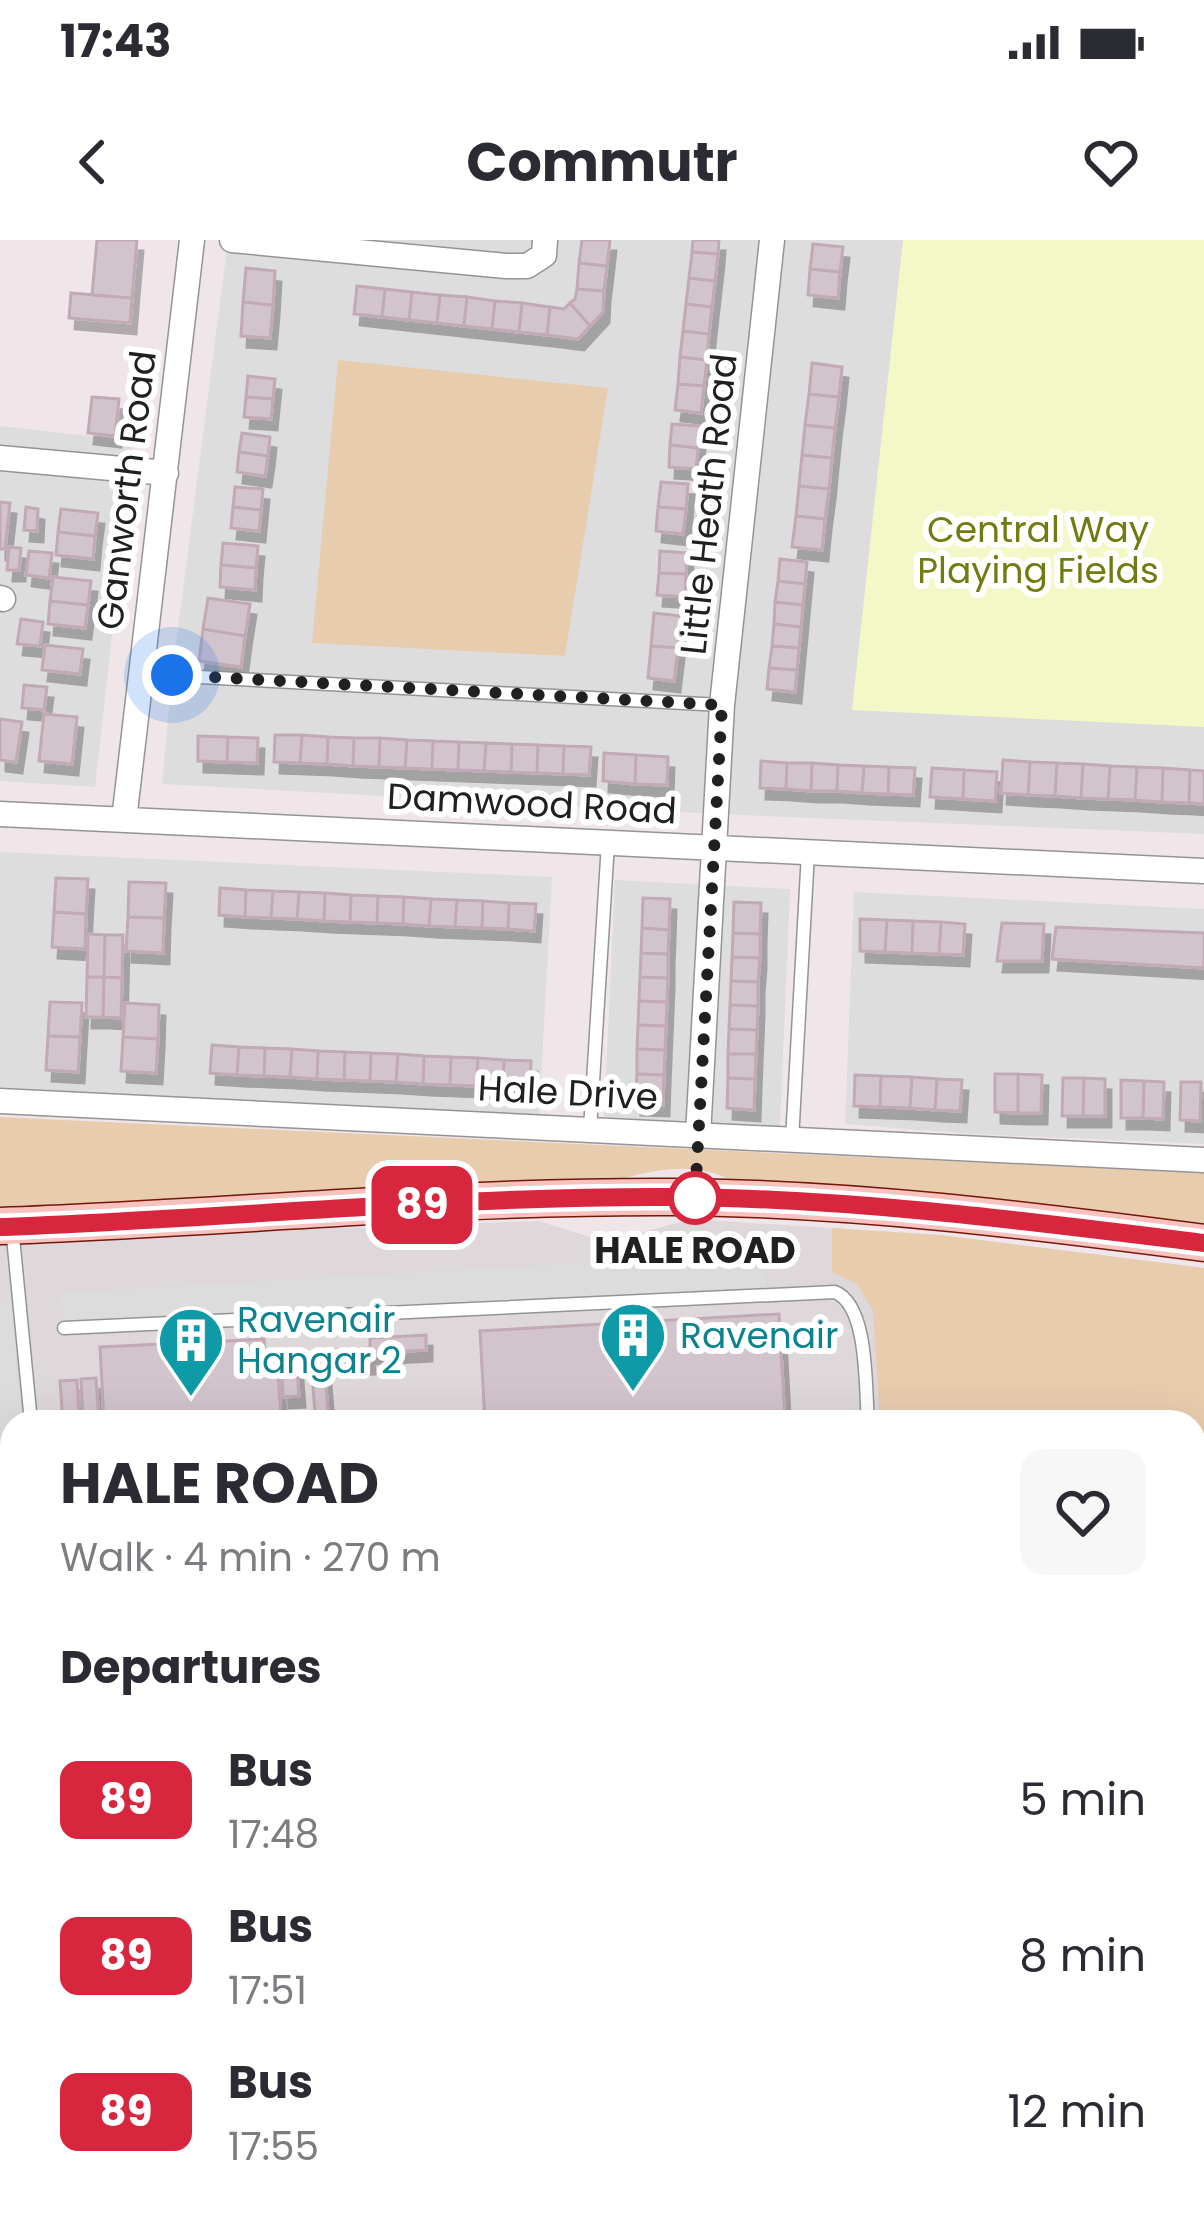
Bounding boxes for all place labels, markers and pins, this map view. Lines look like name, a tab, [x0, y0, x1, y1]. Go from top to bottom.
marker: HALE ROAD	[670, 1173, 720, 1223]
place label: HALE ROAD	[594, 1225, 796, 1276]
place label: Ravenair Hangar 2	[237, 1294, 402, 1386]
building icon: Ravenair	[598, 1300, 668, 1394]
building icon: Ravenair Hangar 2	[156, 1305, 226, 1399]
place label: Ravenair	[680, 1310, 838, 1361]

